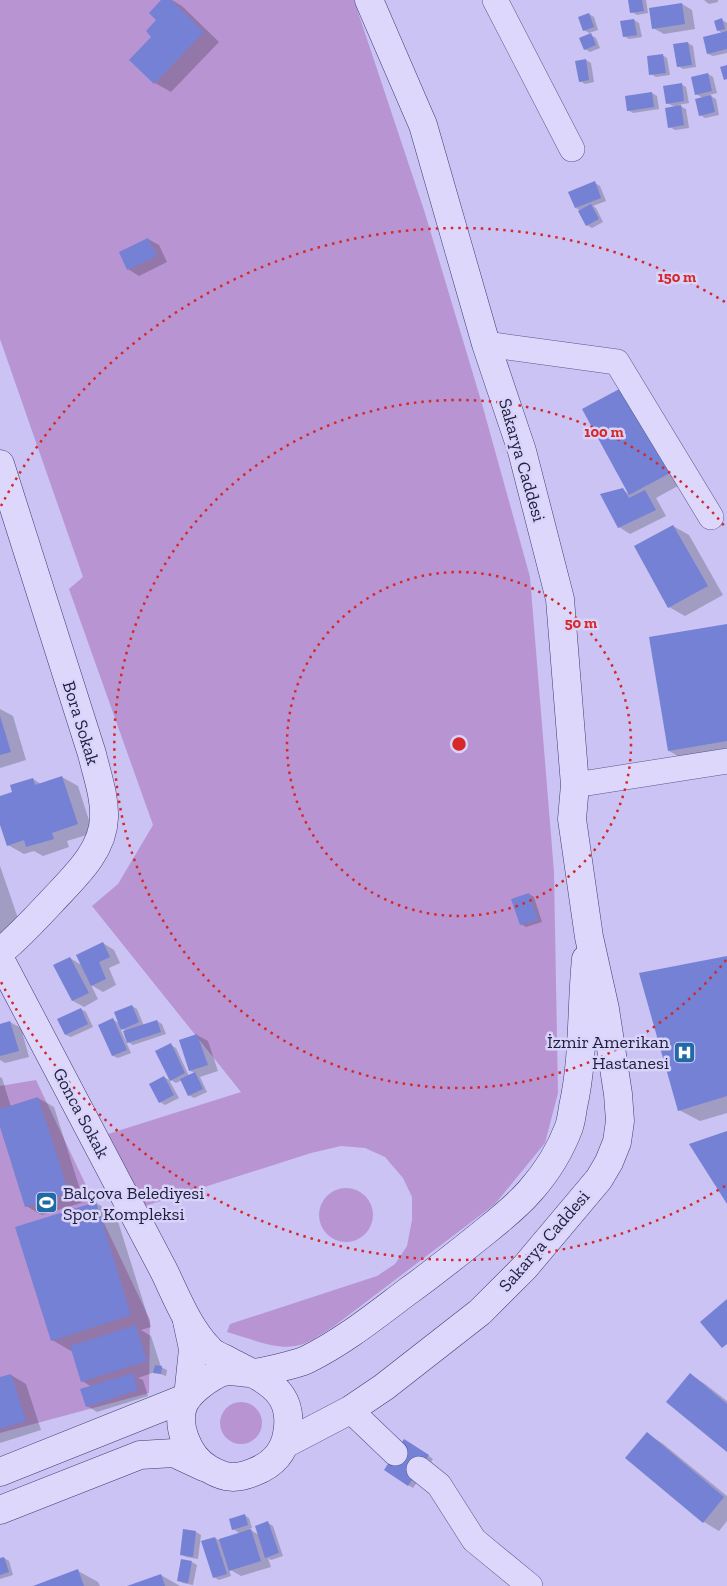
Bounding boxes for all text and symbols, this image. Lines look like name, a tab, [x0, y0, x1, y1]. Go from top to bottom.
text: 150 m	[658, 268, 696, 286]
street label: Sakarya Caddesi	[494, 396, 550, 524]
text: 100 m	[584, 423, 624, 441]
text: 50 m	[565, 614, 597, 632]
street label: Bora Sokak	[58, 678, 104, 768]
centre of rings	[450, 735, 468, 753]
place label: İzmir Amerikan Hastanesi	[547, 1031, 670, 1074]
hospital icon: İzmir Amerikan Hastanesi	[673, 1040, 697, 1064]
street label: Gonca Sokak	[48, 1064, 114, 1163]
place label: Balçova Belediyesi Spor Kompleksi	[63, 1182, 204, 1225]
street label: Sakarya Caddesi	[494, 1186, 594, 1296]
sports icon: Balçova Belediyesi Spor Kompleksi	[35, 1191, 59, 1215]

